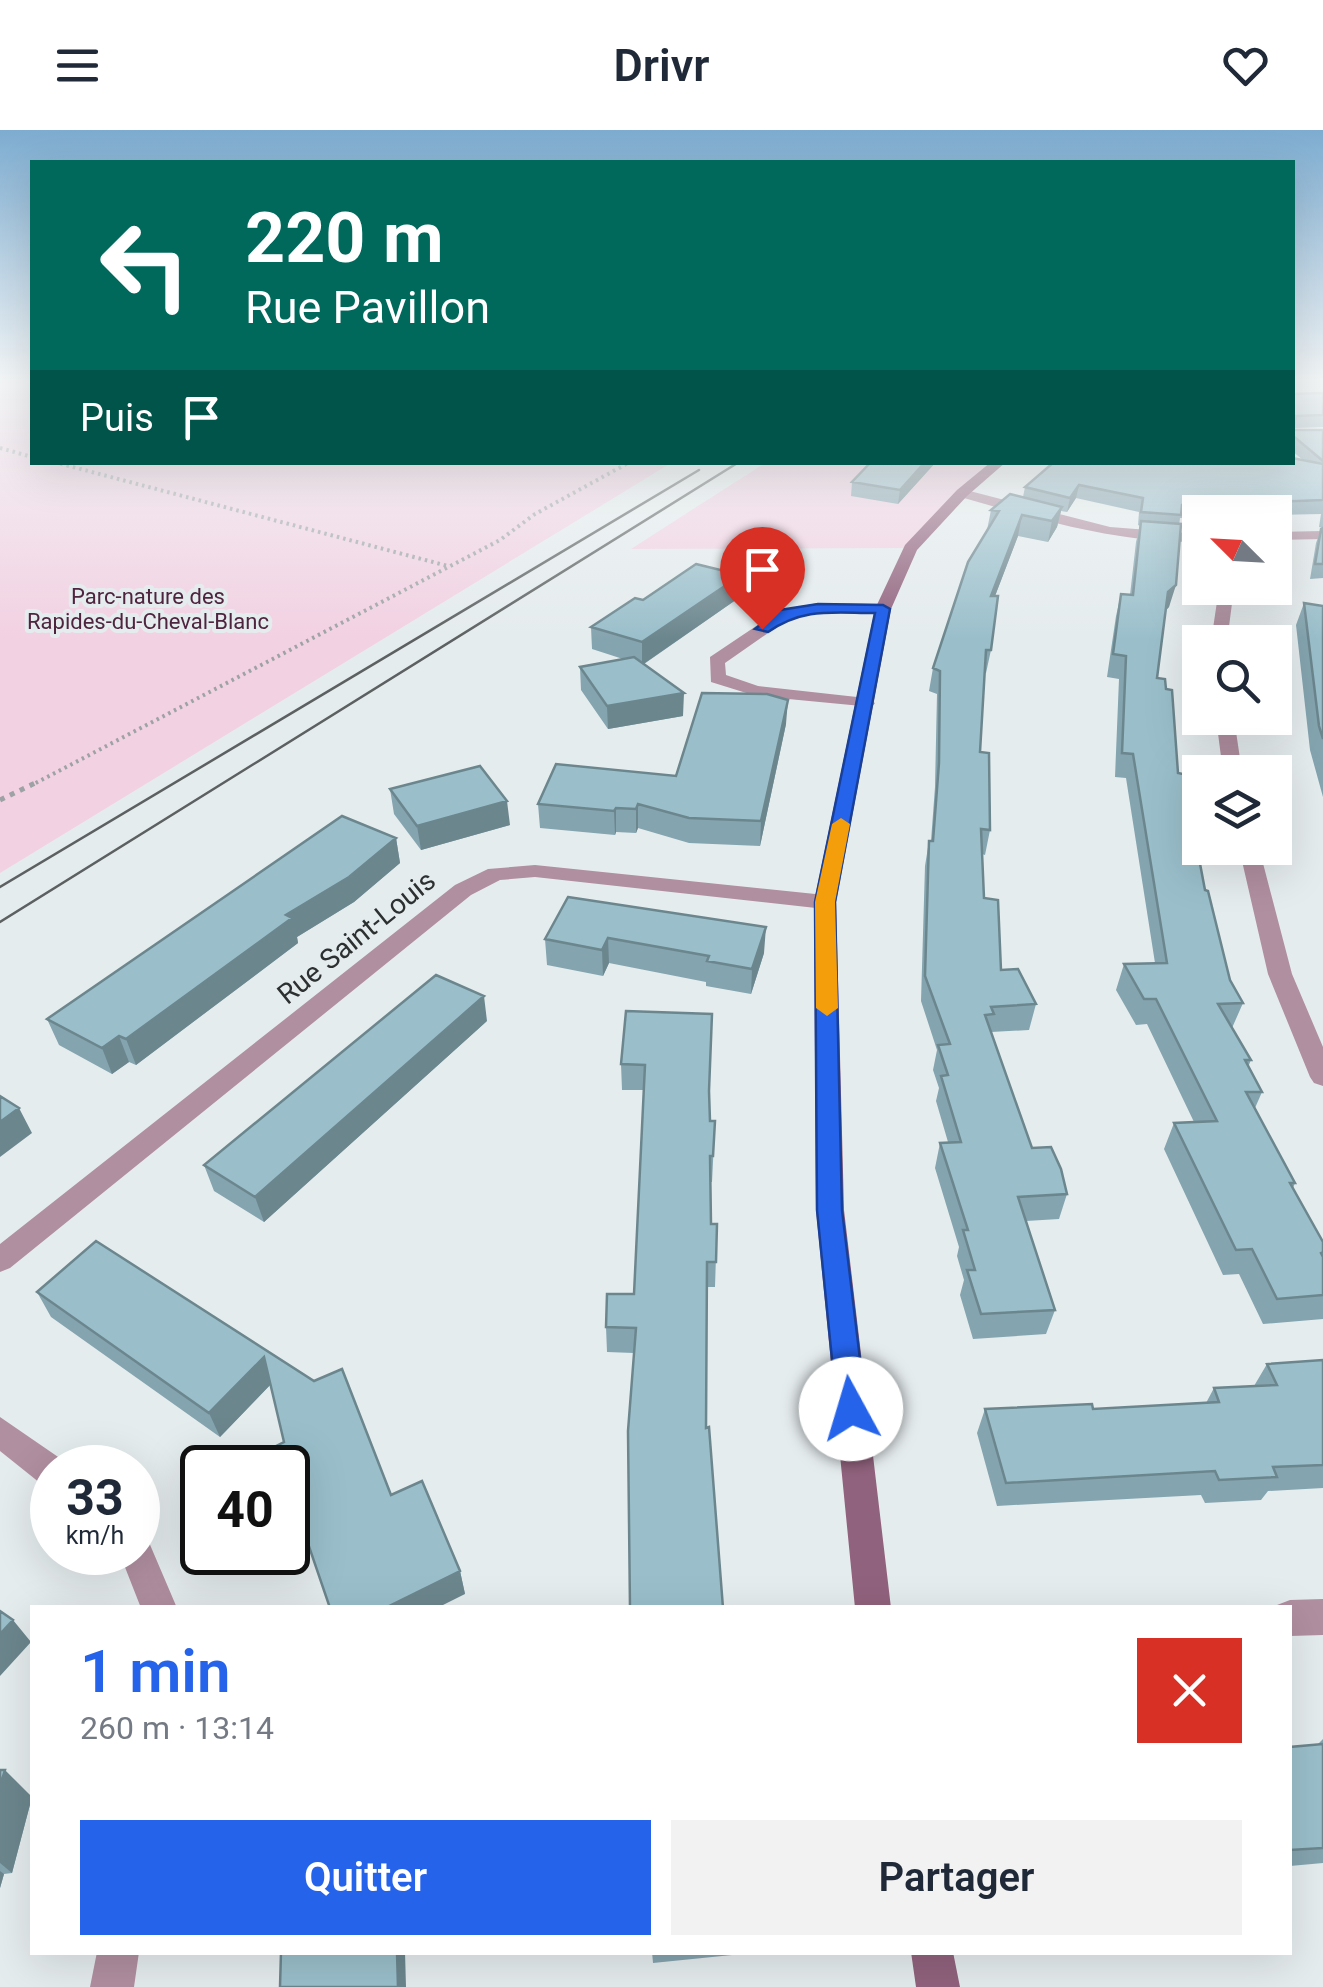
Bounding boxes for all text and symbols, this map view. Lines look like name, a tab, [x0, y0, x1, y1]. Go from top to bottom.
icon: menu	[50, 38, 105, 93]
icon: heart	[1218, 38, 1273, 93]
text: Drivr	[614, 39, 709, 92]
text: 220 m	[245, 197, 444, 279]
icon: left	[80, 200, 210, 330]
text: Rue Pavillon	[245, 281, 490, 334]
icon: arrive	[174, 390, 229, 445]
text: Puis	[80, 396, 154, 440]
north arrow	[1182, 495, 1292, 605]
map controls	[1182, 495, 1292, 865]
pin	[720, 527, 805, 630]
icon: arrive	[735, 542, 790, 597]
park label: Parc-nature des Rapides-du-Cheval-Blanc	[27, 584, 269, 634]
button: search	[1182, 625, 1292, 735]
button: layers	[1182, 755, 1292, 865]
street label: Rue Saint-Louis	[271, 864, 442, 1011]
position arrow	[799, 1357, 903, 1461]
speed limit sign: 40	[180, 1445, 310, 1575]
text: 33	[66, 1469, 124, 1527]
text: km/h	[66, 1521, 124, 1550]
text: 1 min	[80, 1636, 230, 1707]
button: close	[1137, 1638, 1242, 1743]
text: 260 m · 13:14	[80, 1709, 274, 1747]
button: Quitter	[80, 1820, 651, 1935]
button: Partager	[671, 1820, 1242, 1935]

